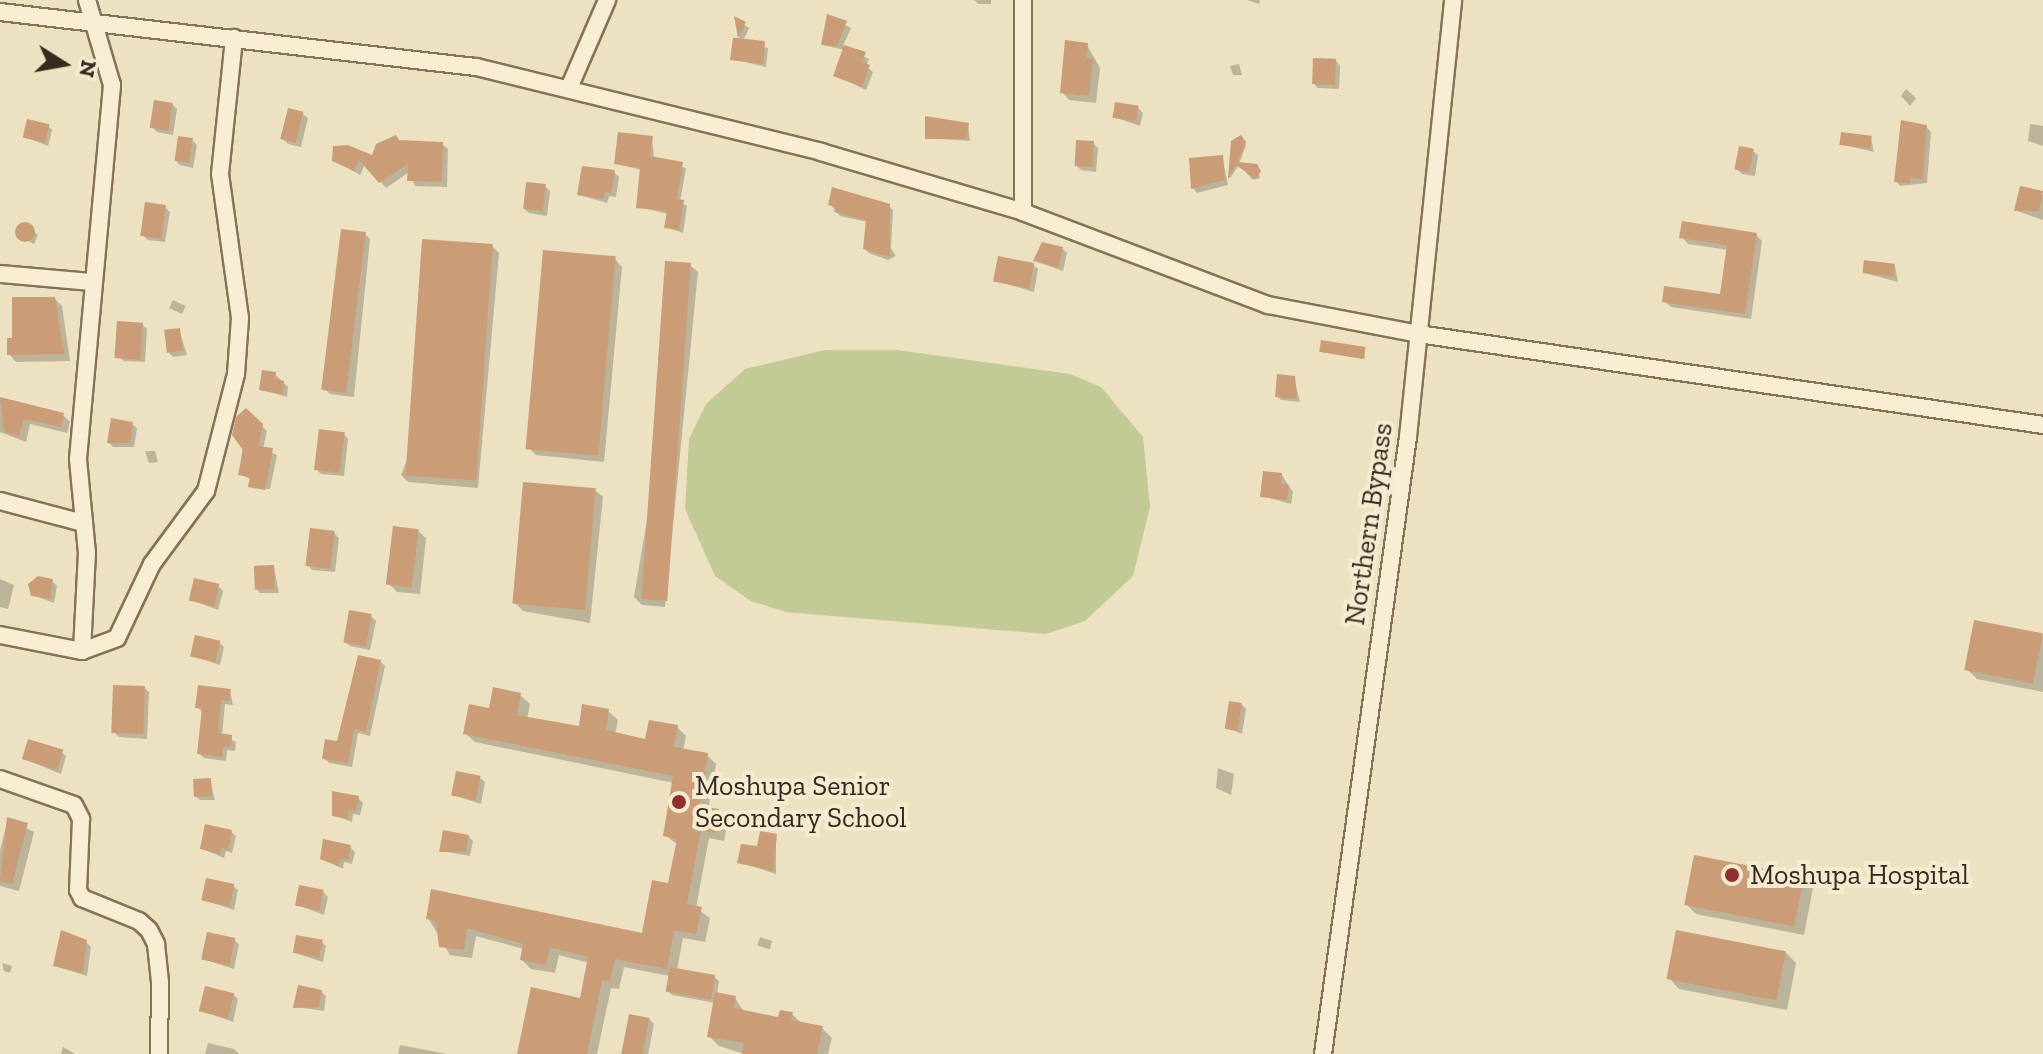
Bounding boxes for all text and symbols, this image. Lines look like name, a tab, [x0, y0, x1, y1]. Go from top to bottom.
north arrow	[24, 24, 104, 104]
text: N	[73, 58, 103, 79]
street label: Northern Bypass	[1338, 421, 1400, 627]
place label: Moshupa Senior Secondary School	[695, 769, 907, 835]
marker: Moshupa Senior Secondary School	[670, 793, 688, 811]
place label: Moshupa Hospital	[1750, 858, 1969, 892]
marker: Moshupa Hospital	[1721, 864, 1743, 886]

